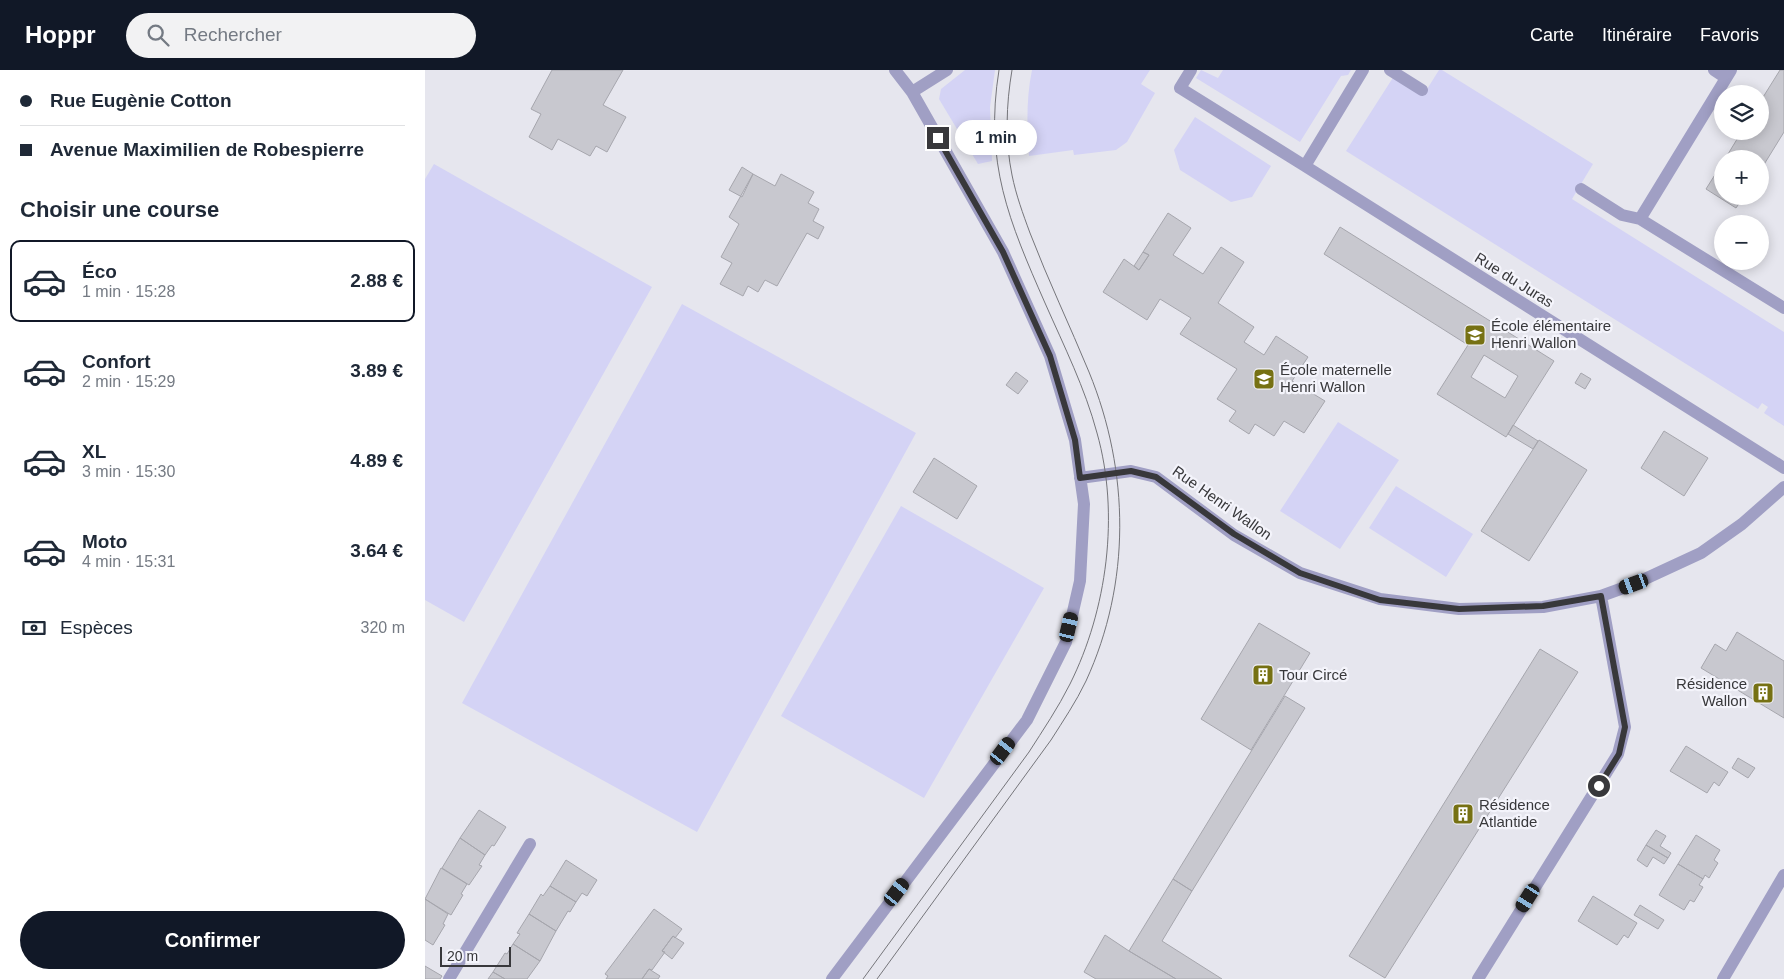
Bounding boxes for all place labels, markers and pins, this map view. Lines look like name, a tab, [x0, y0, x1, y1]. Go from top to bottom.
place label: École élémentaire Henri Wallon	[1491, 317, 1611, 351]
school or university icon: École élémentaire Henri Wallon	[1463, 323, 1487, 347]
place label: École maternelle Henri Wallon	[1280, 361, 1392, 395]
school or university icon: École maternelle Henri Wallon	[1252, 367, 1276, 391]
building icon: Tour Circé	[1251, 663, 1275, 687]
place label: Tour Circé	[1279, 666, 1347, 683]
place label: Résidence Wallon	[1676, 675, 1747, 709]
building icon: Résidence Wallon	[1751, 681, 1775, 705]
place label: Résidence Atlantide	[1479, 796, 1550, 830]
building icon: Résidence Atlantide	[1451, 802, 1475, 826]

